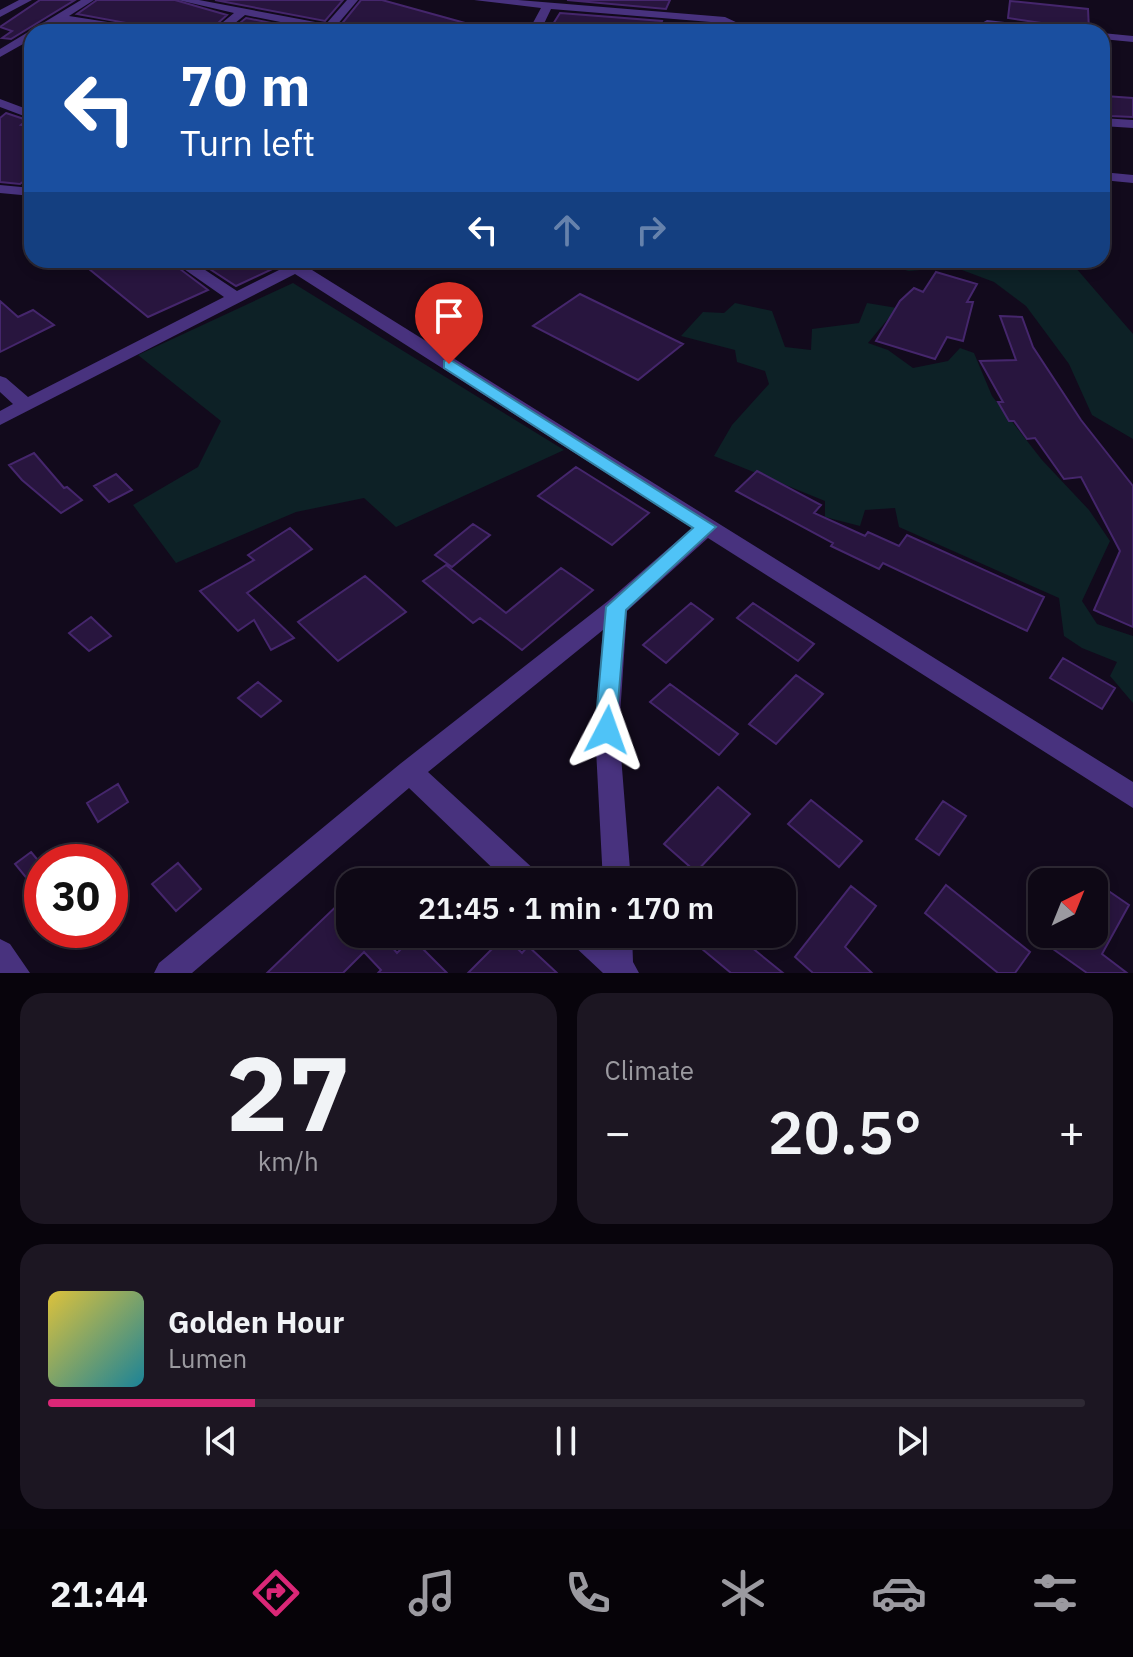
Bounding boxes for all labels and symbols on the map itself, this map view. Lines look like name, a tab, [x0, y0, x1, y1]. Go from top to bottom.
pin	[415, 282, 483, 364]
position arrow	[565, 688, 649, 772]
speed limit sign: 30	[24, 844, 128, 948]
north arrow	[1028, 868, 1108, 948]

